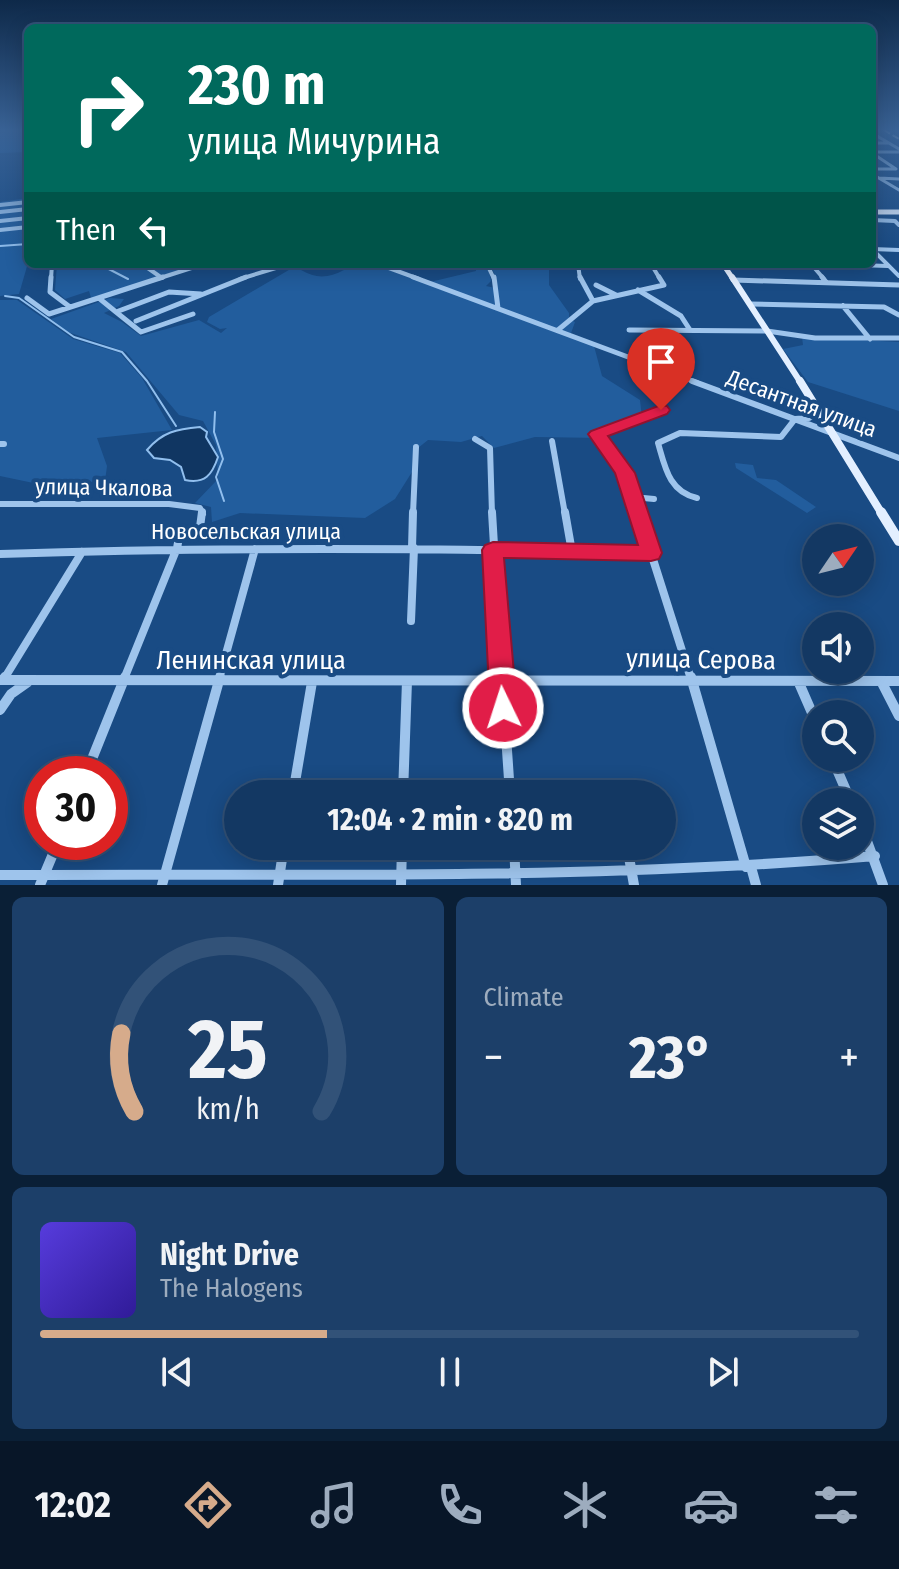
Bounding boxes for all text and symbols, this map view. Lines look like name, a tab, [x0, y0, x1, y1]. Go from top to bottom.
text: 230 m	[188, 52, 325, 119]
icon: right	[56, 56, 160, 160]
text: улица Мичурина	[188, 120, 441, 164]
icon: left	[132, 208, 176, 252]
text: Then	[56, 212, 116, 248]
pin	[627, 328, 695, 410]
icon: arrive	[639, 340, 683, 384]
street label: Десантная улица	[722, 364, 880, 443]
street label: улица Чкалова	[35, 473, 173, 502]
street label: Новосельская улица	[151, 518, 341, 545]
north arrow	[802, 524, 874, 596]
map controls	[802, 524, 874, 860]
button: sound	[802, 612, 874, 684]
street label: улица Серова	[626, 643, 776, 676]
street label: Ленинская улица	[156, 645, 346, 676]
position arrow	[461, 666, 545, 750]
button: search	[802, 700, 874, 772]
speed limit sign: 30	[24, 756, 128, 860]
button: layers	[802, 788, 874, 860]
text: 12:04 · 2 min · 820 m	[327, 802, 573, 838]
text: Climate	[484, 982, 564, 1013]
text: 25	[187, 1000, 267, 1100]
text: 23°	[629, 1022, 713, 1094]
text: −	[484, 1031, 503, 1084]
text: +	[839, 1031, 859, 1084]
text: km/h	[196, 1092, 260, 1127]
text: Night Drive	[160, 1237, 299, 1273]
text: The Halogens	[160, 1273, 303, 1304]
icon: previous	[155, 1350, 199, 1394]
icon: pause	[428, 1350, 472, 1394]
icon: next	[701, 1350, 745, 1394]
icon: directions	[180, 1477, 236, 1533]
icon: music	[306, 1477, 362, 1533]
icon: phone	[432, 1477, 488, 1533]
icon: climate	[557, 1477, 613, 1533]
icon: car	[683, 1477, 739, 1533]
icon: filters	[808, 1477, 864, 1533]
text: 12:02	[35, 1483, 111, 1527]

